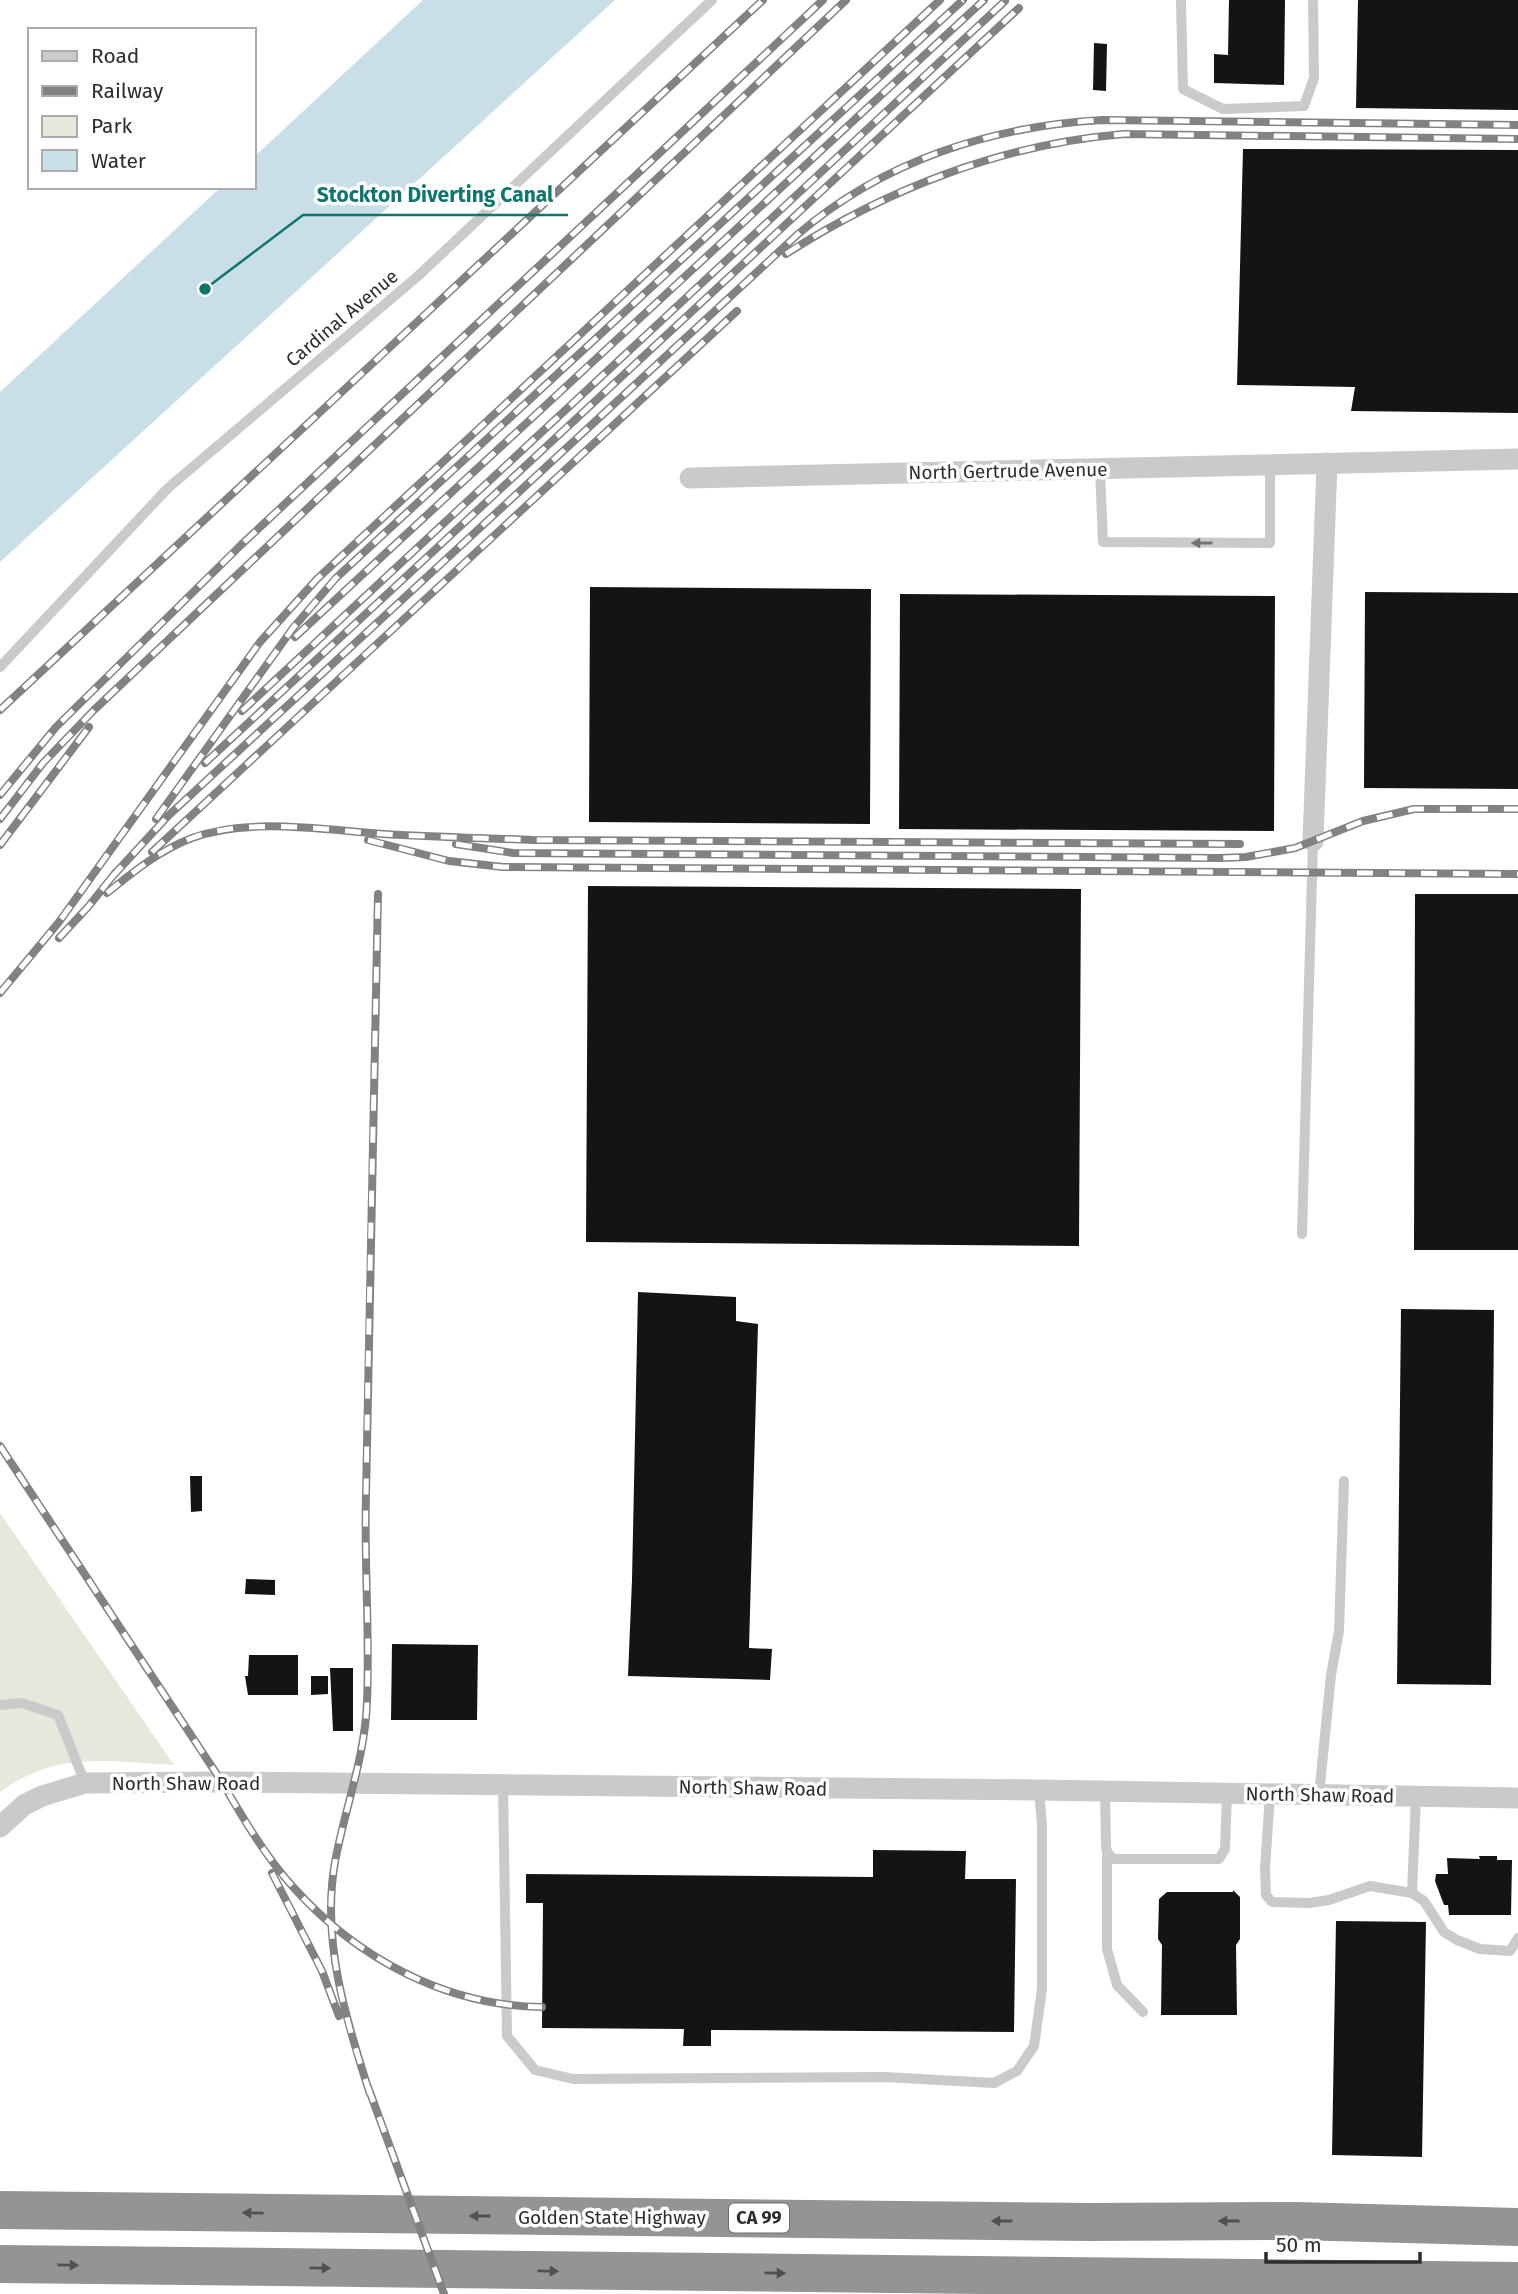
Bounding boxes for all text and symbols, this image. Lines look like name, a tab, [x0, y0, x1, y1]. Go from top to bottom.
legend	[28, 28, 256, 189]
text: Road	[91, 43, 139, 69]
text: Railway	[91, 78, 164, 104]
text: Park	[91, 113, 133, 139]
text: Water	[91, 148, 146, 174]
callout: Stockton Diverting Canal	[303, 173, 568, 215]
text: Stockton Diverting Canal	[317, 182, 554, 208]
street label: Cardinal Avenue	[281, 264, 403, 372]
street label: North Gertrude Avenue	[908, 458, 1108, 484]
one-way arrow	[1190, 537, 1212, 549]
street label: North Shaw Road	[112, 1772, 260, 1795]
street label: North Shaw Road	[678, 1775, 828, 1801]
street label: North Shaw Road	[1245, 1782, 1395, 1808]
road number: CA 99	[729, 2204, 789, 2232]
street label: Golden State Highway	[518, 2206, 707, 2229]
one-way arrow	[242, 2208, 264, 2219]
one-way arrow	[469, 2210, 491, 2222]
one-way arrow	[991, 2215, 1013, 2227]
one-way arrow	[1218, 2215, 1240, 2227]
scale bar	[1266, 2220, 1420, 2264]
text: 50 m	[1276, 2232, 1322, 2258]
one-way arrow	[57, 2259, 79, 2270]
one-way arrow	[309, 2262, 331, 2274]
one-way arrow	[537, 2265, 559, 2277]
one-way arrow	[764, 2267, 786, 2279]

